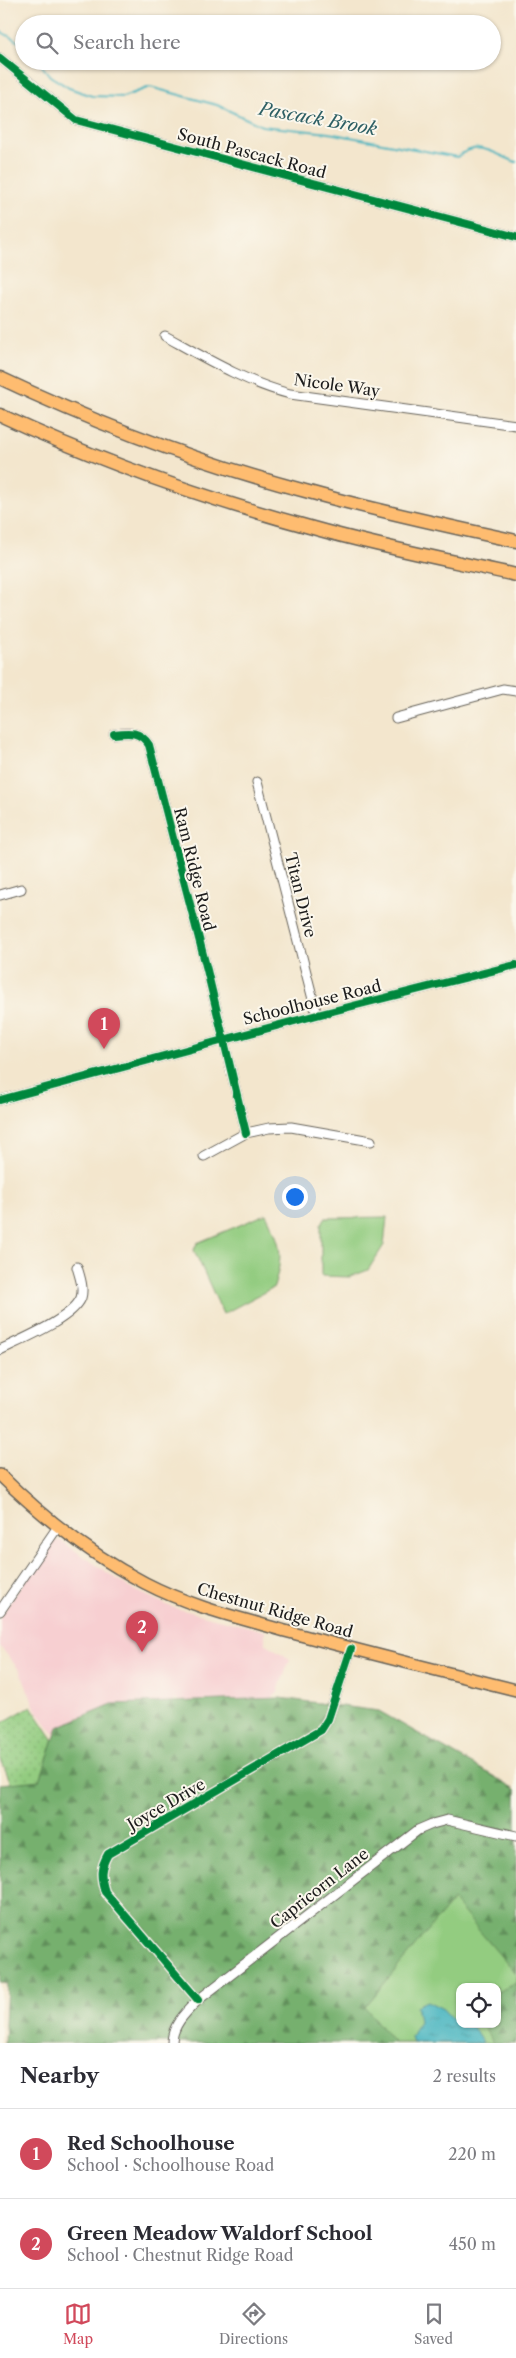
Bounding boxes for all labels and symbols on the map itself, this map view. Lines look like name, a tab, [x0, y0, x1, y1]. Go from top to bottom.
water label: Pascack Brook	[255, 97, 379, 140]
street label: South Pascack Road	[176, 124, 329, 183]
street label: Nicole Way	[293, 369, 382, 401]
street label: Ram Ridge Road	[170, 805, 220, 933]
street label: Titan Drive	[281, 851, 321, 939]
street label: Schoolhouse Road	[241, 975, 383, 1029]
pin: 1	[88, 1008, 120, 1049]
your location	[282, 1184, 308, 1210]
street label: Chestnut Ridge Road	[195, 1578, 355, 1642]
pin: 2	[126, 1611, 158, 1652]
street label: Joyce Drive	[121, 1774, 208, 1836]
street label: Capricorn Lane	[266, 1843, 372, 1933]

